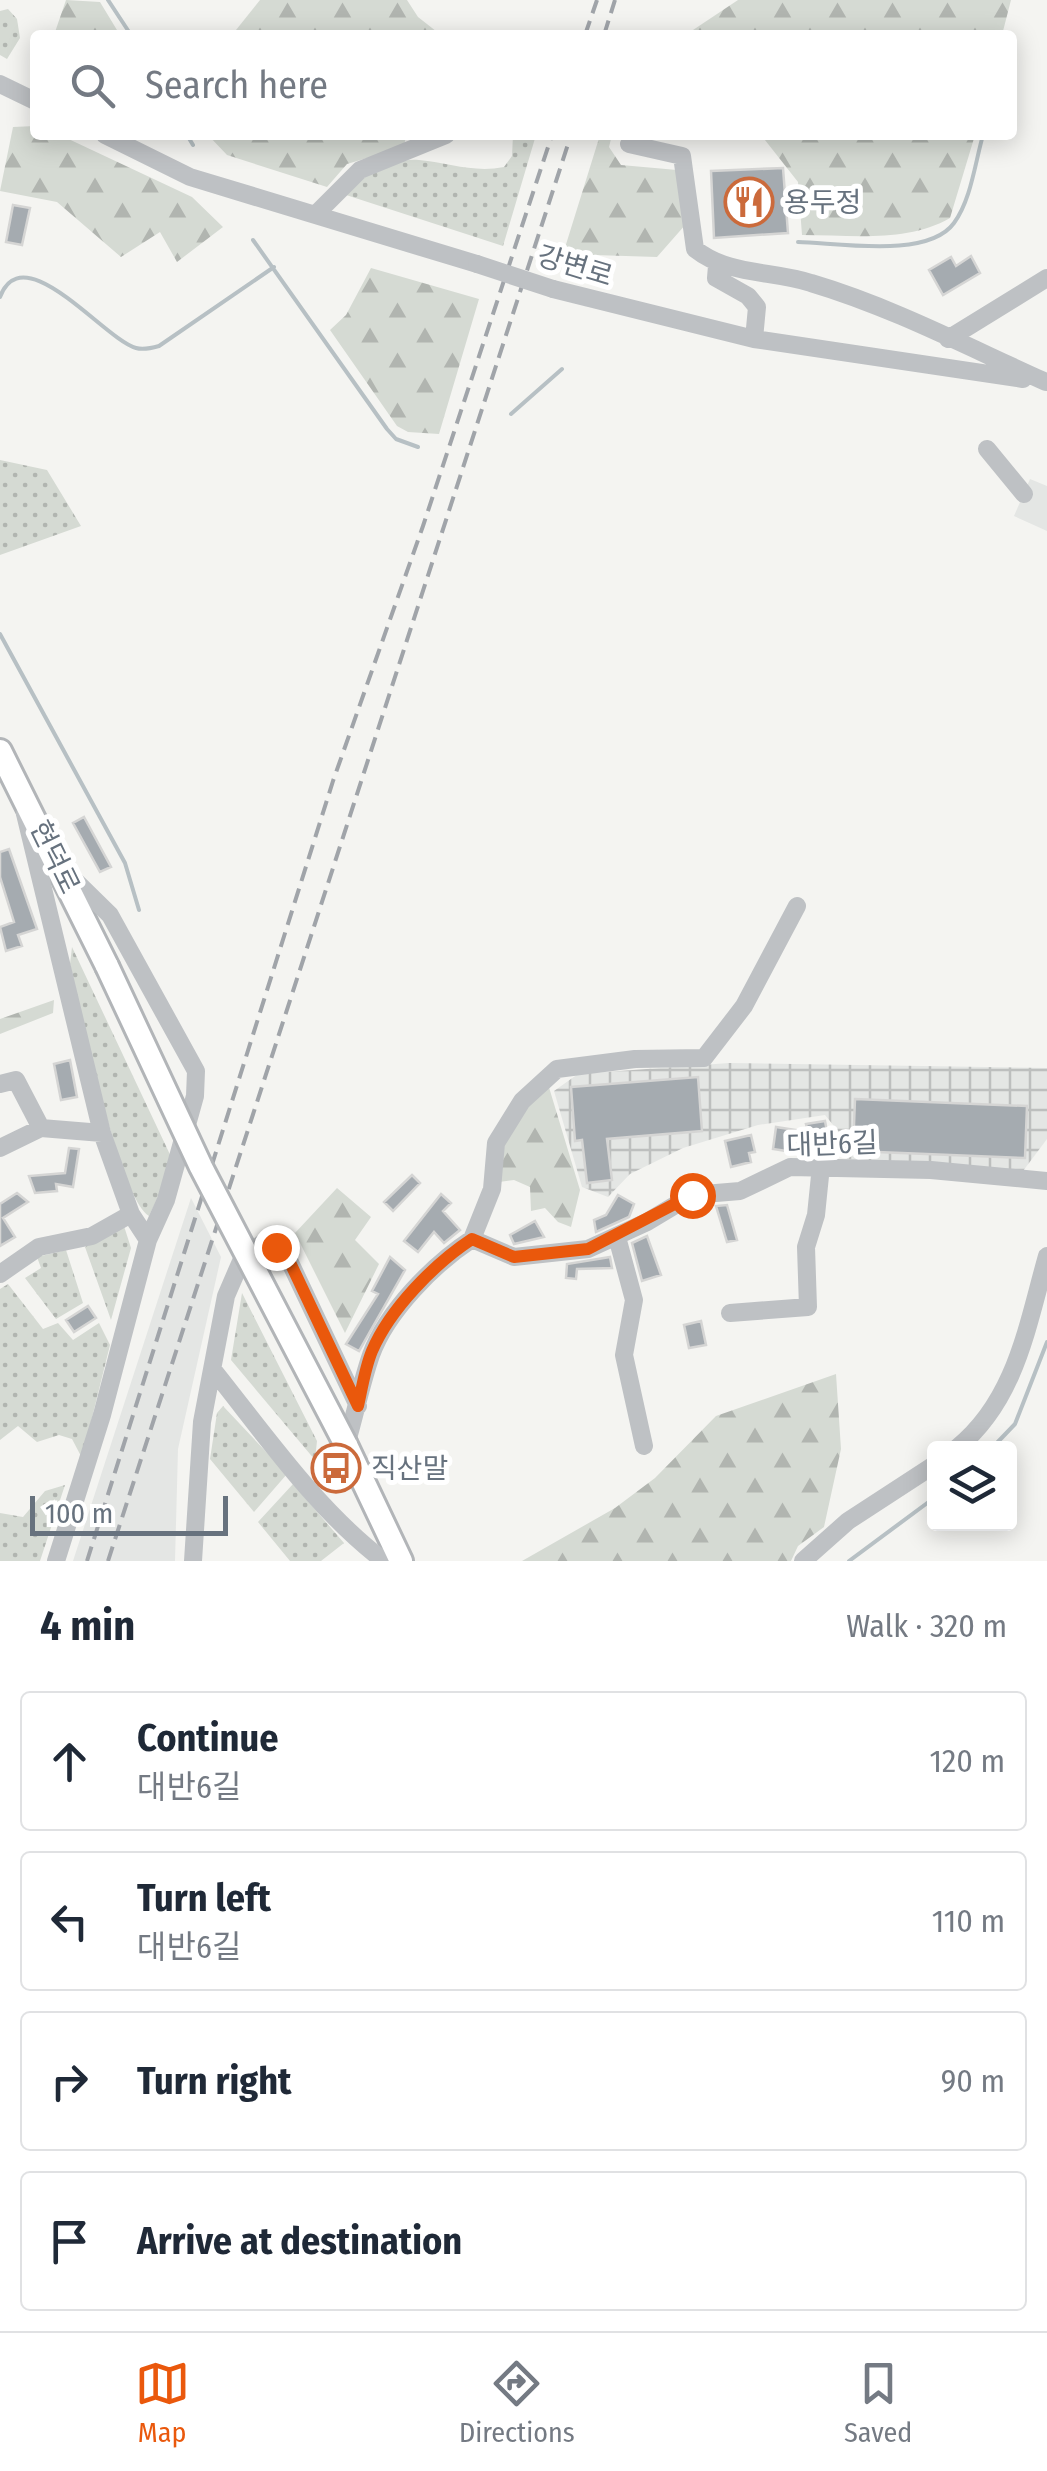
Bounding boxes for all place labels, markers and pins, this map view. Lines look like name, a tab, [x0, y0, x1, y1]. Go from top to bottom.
restaurant icon: 용두정	[723, 176, 775, 228]
place label: 용두정	[784, 186, 861, 219]
bus stop icon: 직산말	[310, 1442, 362, 1494]
place label: 직산말	[371, 1452, 448, 1485]

